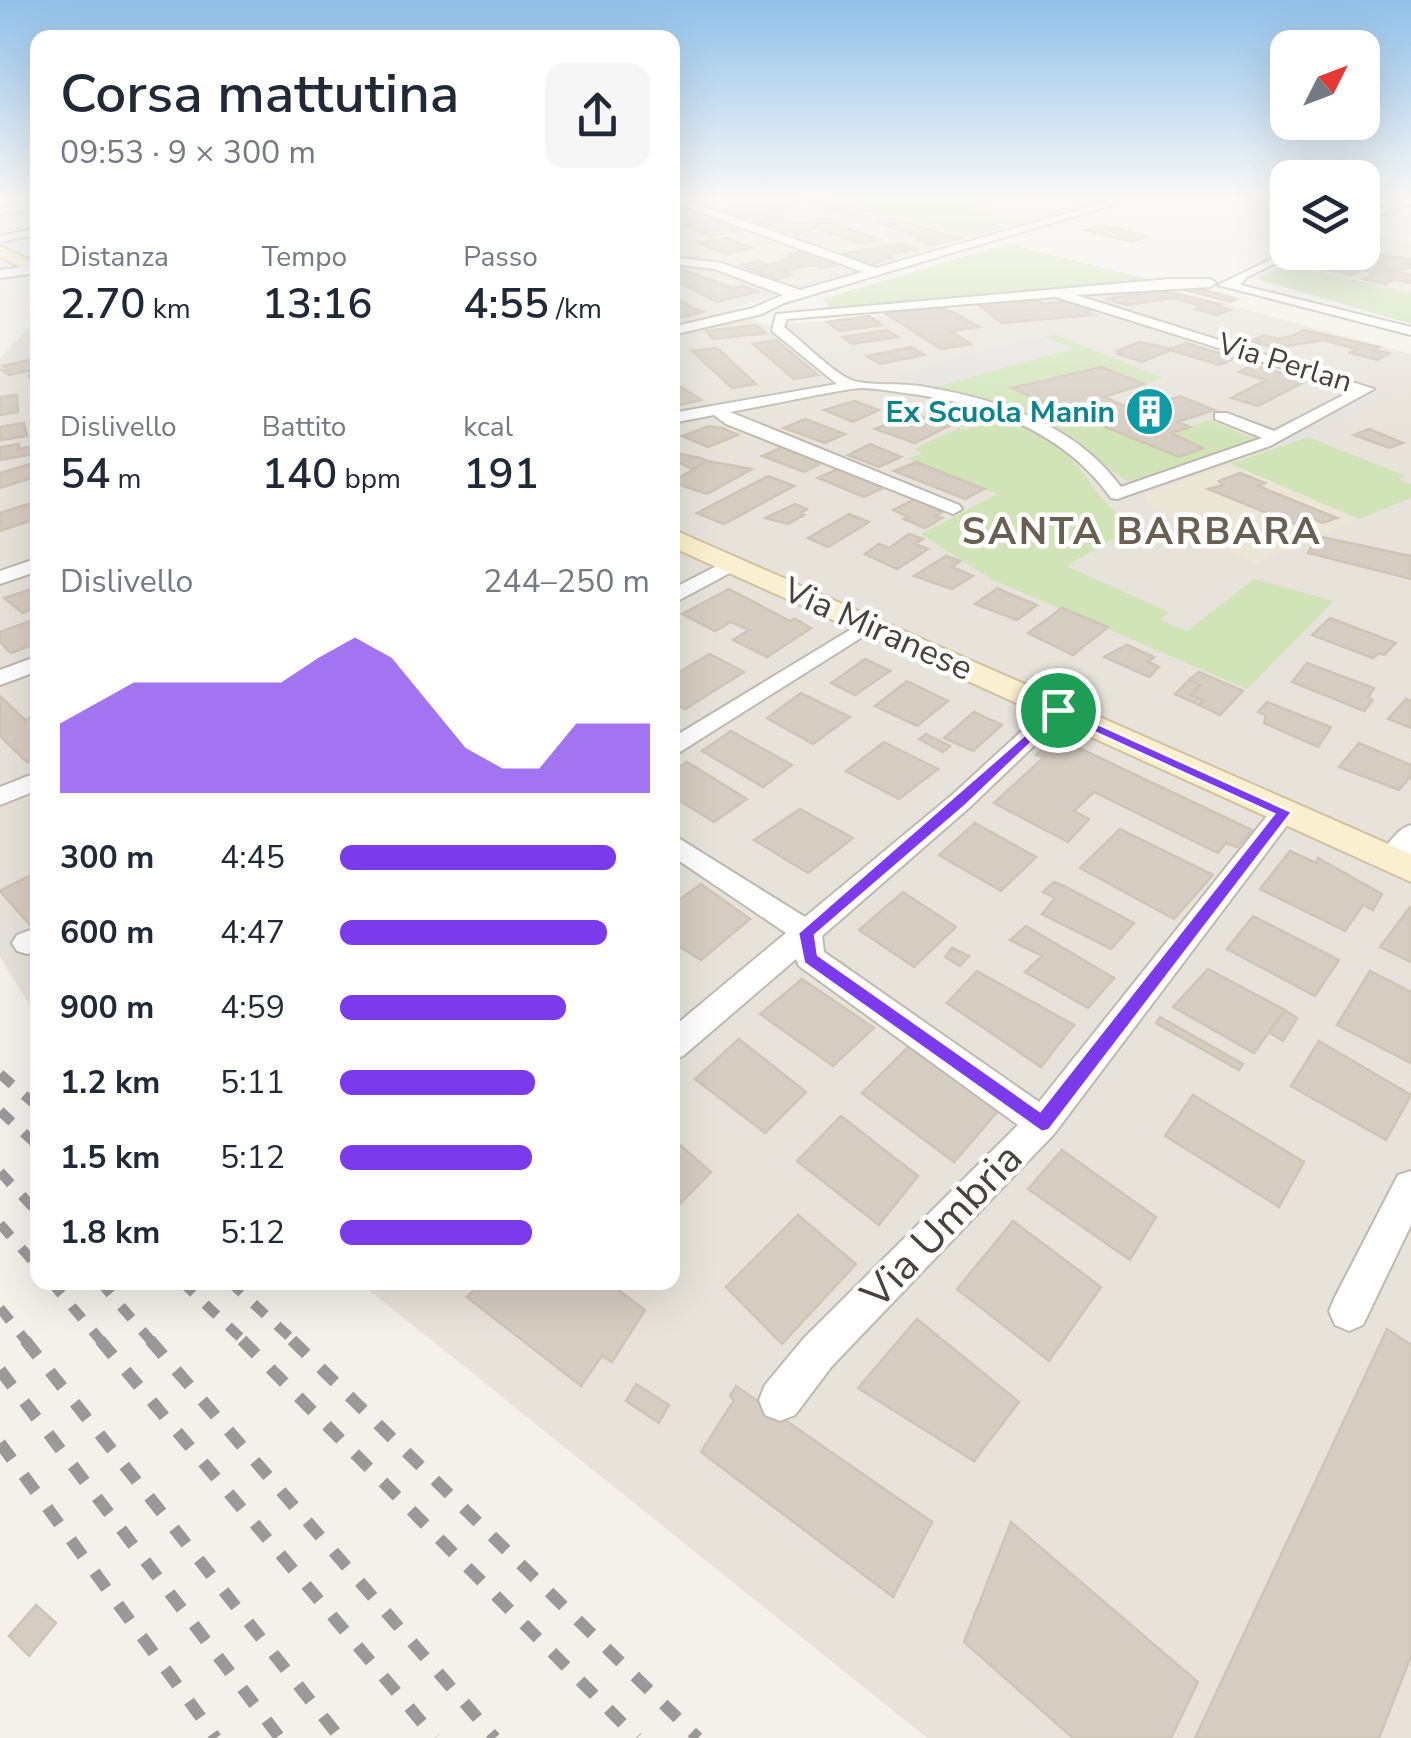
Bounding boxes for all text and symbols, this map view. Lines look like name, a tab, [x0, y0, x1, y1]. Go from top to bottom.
north arrow	[1270, 30, 1380, 140]
map controls	[1270, 30, 1380, 270]
text: Corsa mattutina	[60, 56, 459, 131]
button: share	[545, 63, 650, 168]
text: 09:53 · 9 × 300 m	[60, 131, 316, 174]
button: layers	[1270, 160, 1380, 270]
text: Distanza	[60, 238, 169, 276]
text: Tempo	[262, 238, 347, 276]
text: Passo	[463, 238, 538, 276]
text: 2.70	[60, 276, 146, 333]
text: 13:16	[262, 276, 372, 333]
text: 4:55	[463, 276, 549, 333]
text: km	[146, 290, 191, 328]
text: /km	[549, 290, 602, 328]
street label: Via Perlan	[1212, 323, 1357, 403]
building icon: Ex Scuola Manin	[1124, 386, 1176, 438]
place label: Ex Scuola Manin	[886, 392, 1115, 433]
text: Dislivello	[60, 408, 177, 446]
text: Battito	[262, 408, 346, 446]
text: kcal	[463, 408, 513, 446]
text: 54	[60, 446, 110, 503]
text: 140	[262, 446, 337, 503]
text: 191	[463, 446, 539, 503]
text: m	[110, 460, 142, 498]
text: bpm	[337, 460, 401, 498]
district label: SANTA BARBARA	[962, 506, 1322, 557]
text: Dislivello	[60, 560, 193, 603]
text: 244–250 m	[483, 560, 650, 603]
street label: Via Miranese	[775, 566, 980, 692]
pin	[1016, 668, 1101, 753]
icon: arrive	[1031, 683, 1086, 738]
text: 300 m	[60, 836, 154, 879]
text: 4:45	[220, 836, 285, 879]
text: 600 m	[60, 911, 154, 954]
text: 4:47	[220, 911, 285, 954]
text: 900 m	[60, 986, 154, 1029]
text: 4:59	[220, 986, 285, 1029]
text: 1.2 km	[60, 1061, 160, 1104]
text: 5:11	[220, 1061, 285, 1104]
street label: Via Umbria	[848, 1131, 1035, 1322]
text: 1.5 km	[60, 1136, 160, 1179]
text: 5:12	[220, 1136, 285, 1179]
text: 1.8 km	[60, 1211, 160, 1254]
text: 5:12	[220, 1211, 285, 1254]

